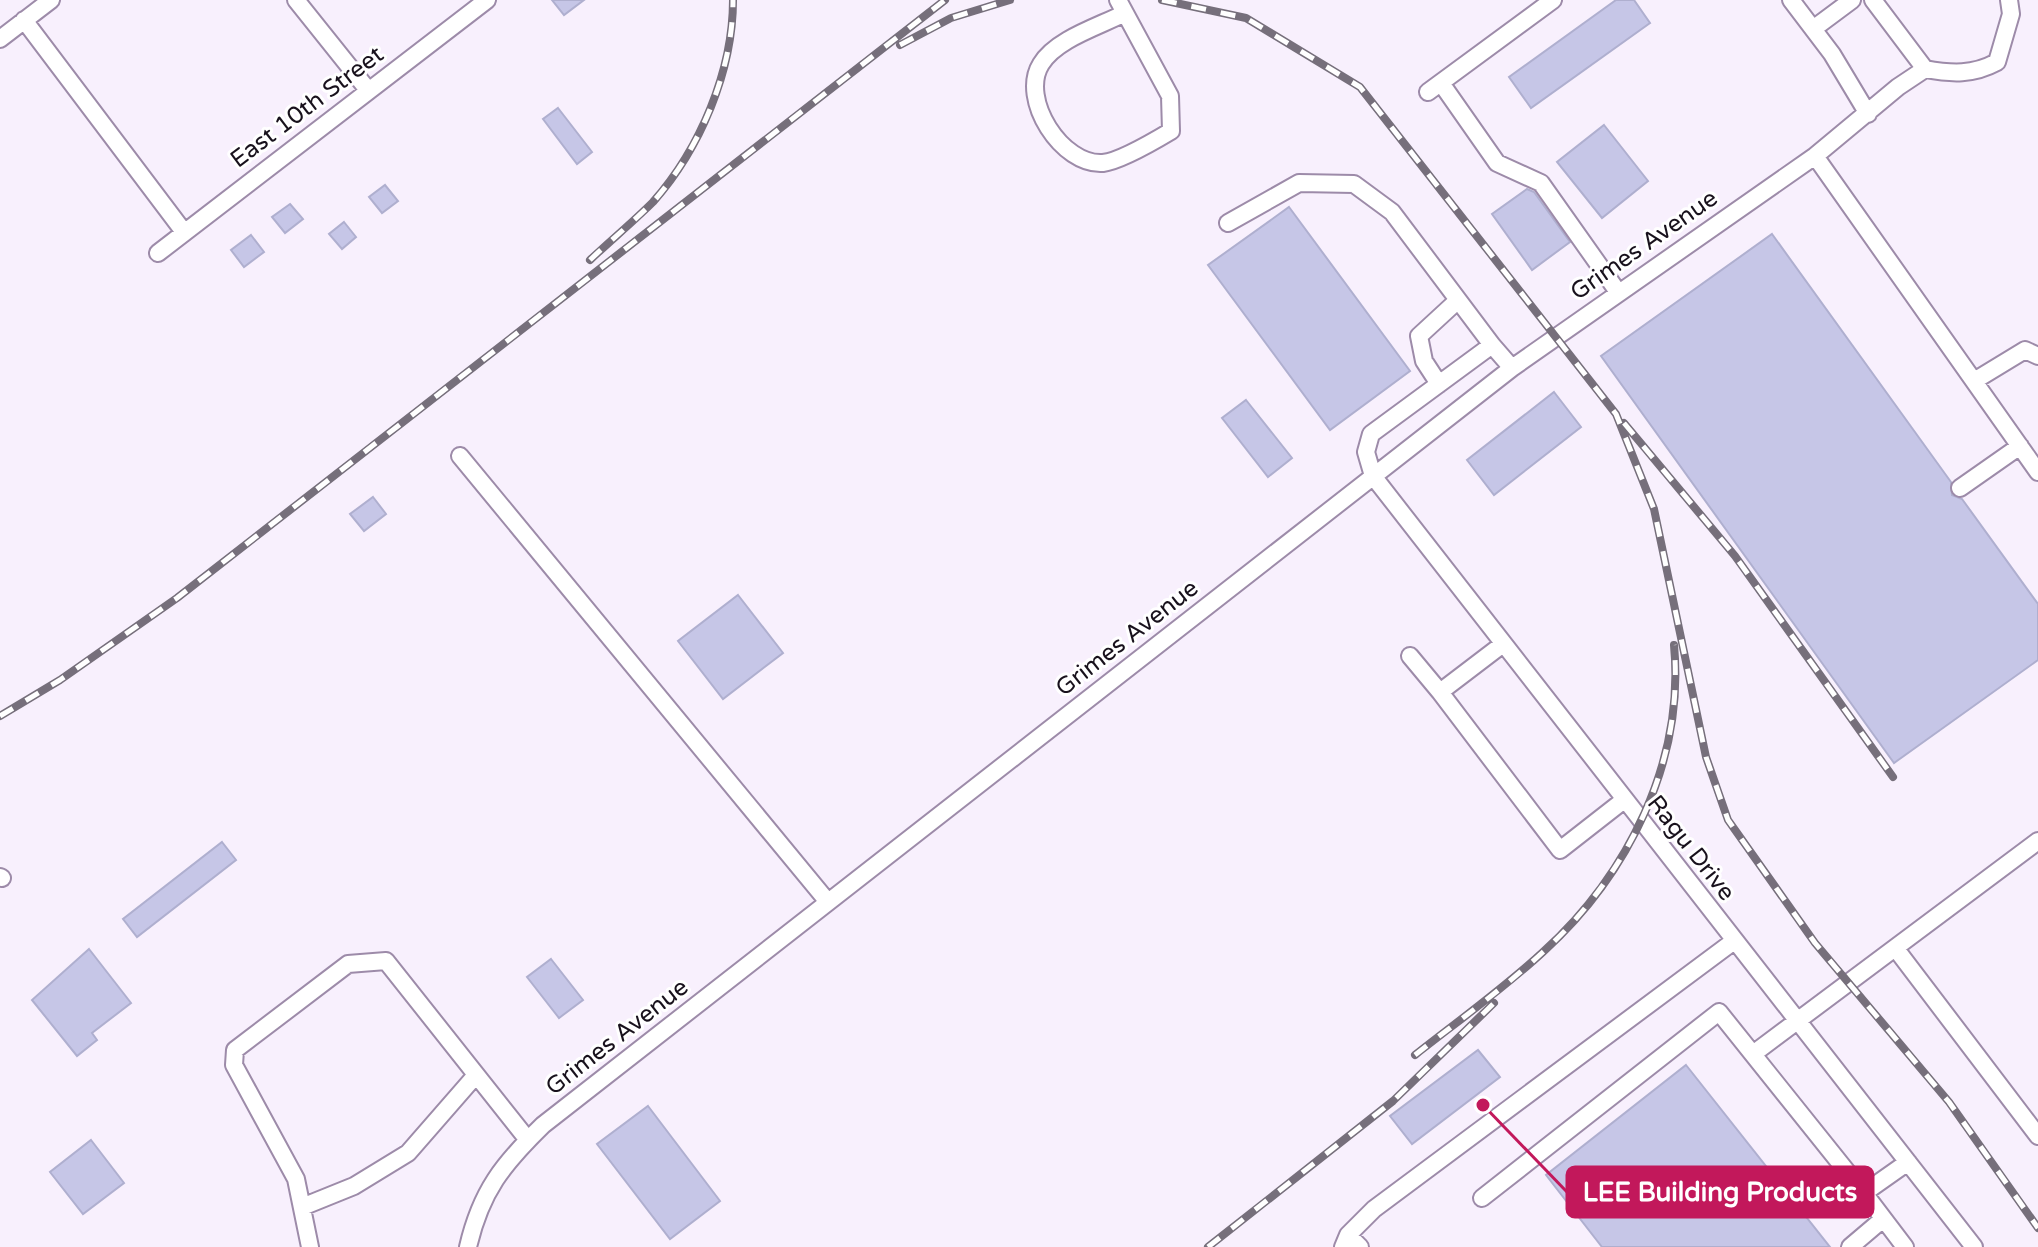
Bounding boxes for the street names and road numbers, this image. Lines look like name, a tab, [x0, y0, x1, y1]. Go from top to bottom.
street label: East 10th Street	[225, 40, 389, 174]
street label: Grimes Avenue	[1565, 184, 1723, 306]
street label: Grimes Avenue	[1050, 573, 1204, 703]
street label: Ragu Drive	[1641, 790, 1741, 906]
street label: Grimes Avenue	[540, 972, 694, 1102]

